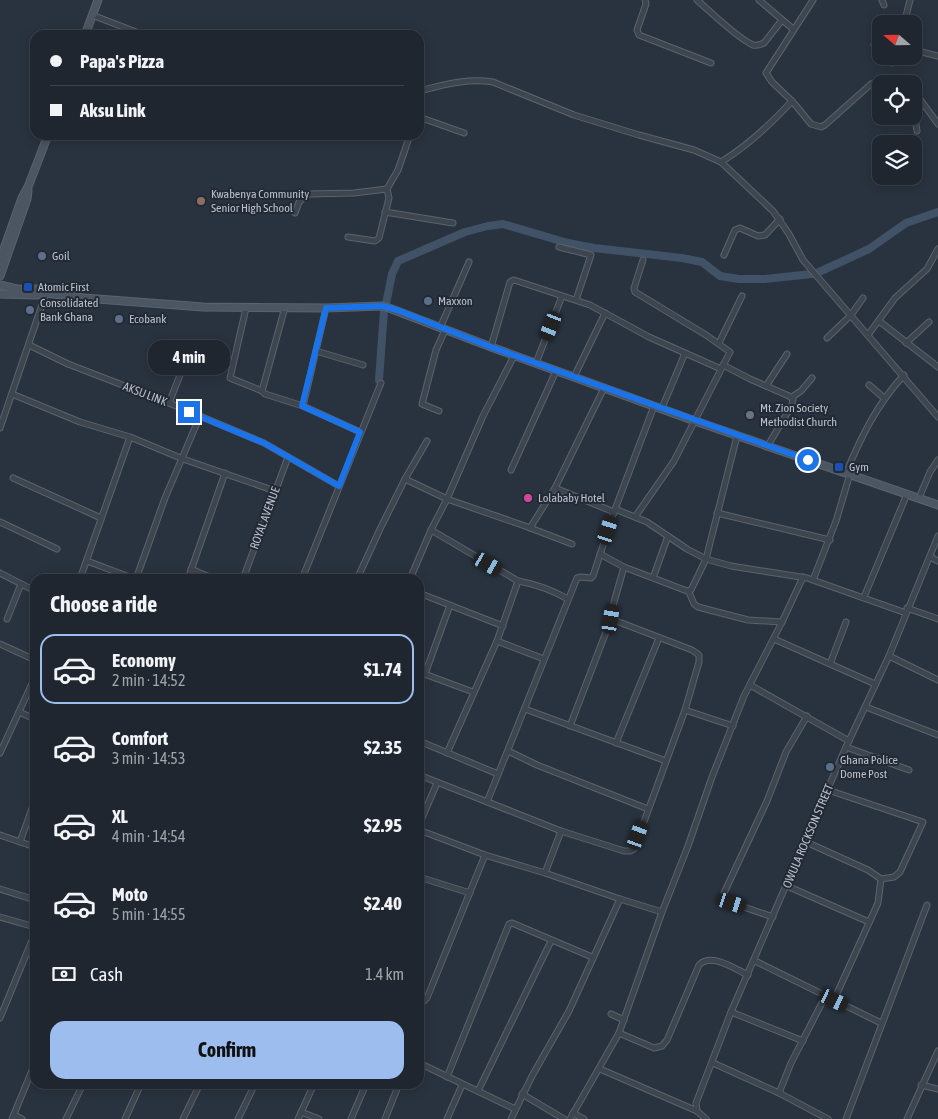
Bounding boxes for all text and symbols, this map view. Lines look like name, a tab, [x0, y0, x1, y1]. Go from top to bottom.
north arrow	[872, 15, 922, 65]
map controls	[872, 15, 922, 185]
text: Papa's Pizza	[80, 50, 164, 72]
button: locate	[872, 75, 922, 125]
text: Aksu Link	[80, 99, 145, 121]
button: layers	[872, 135, 922, 185]
place label: Kwabenya Community Senior High School	[211, 187, 309, 215]
marker: Kwabenya Community Senior High School	[195, 195, 207, 207]
place label: Goil	[52, 249, 71, 263]
marker: Goil	[36, 250, 48, 262]
place label: Atomic First	[38, 280, 90, 294]
marker: Atomic First	[22, 281, 34, 293]
place label: Maxxon	[438, 294, 473, 308]
marker: Maxxon	[422, 295, 434, 307]
place label: Consolidated Bank Ghana	[40, 296, 98, 324]
marker: Consolidated Bank Ghana	[24, 304, 36, 316]
car	[538, 309, 563, 343]
place label: Ecobank	[129, 312, 167, 326]
marker: Ecobank	[113, 313, 125, 325]
callout: 4 min	[148, 340, 230, 374]
text: 4 min	[173, 348, 205, 366]
street label: AKSU LINK	[121, 379, 169, 409]
route end	[178, 401, 200, 423]
place label: Mt. Zion Society Methodist Church	[760, 401, 837, 429]
marker: Mt. Zion Society Methodist Church	[744, 409, 756, 421]
route start	[797, 449, 819, 471]
place label: Gym	[849, 460, 869, 474]
marker: Gym	[833, 461, 845, 473]
street label: ROYAL AVENUE	[247, 485, 283, 551]
place label: Lolababy Hotel	[538, 491, 606, 505]
marker: Lolababy Hotel	[522, 492, 534, 504]
car	[596, 513, 619, 547]
car	[471, 550, 504, 578]
text: Choose a ride	[50, 591, 157, 617]
car	[601, 603, 620, 635]
icon: car	[52, 647, 97, 692]
text: Economy	[112, 649, 176, 671]
text: $1.74	[364, 658, 402, 680]
text: 2 min · 14:52	[112, 671, 185, 689]
icon: car	[52, 725, 97, 770]
text: Comfort	[112, 727, 168, 749]
text: $2.35	[364, 736, 402, 758]
text: 3 min · 14:53	[112, 749, 185, 767]
place label: Ghana Police Dome Post	[840, 753, 898, 781]
marker: Ghana Police Dome Post	[824, 761, 836, 773]
street label: OWULA ROCKSON STREET	[780, 781, 837, 890]
icon: car	[52, 803, 97, 848]
text: XL	[112, 805, 128, 827]
text: $2.95	[364, 814, 402, 836]
car	[625, 818, 650, 852]
text: 4 min · 14:54	[112, 827, 185, 845]
icon: car	[52, 881, 97, 926]
text: Moto	[112, 883, 148, 905]
car	[715, 891, 748, 915]
text: $2.40	[364, 892, 402, 914]
text: 5 min · 14:55	[112, 905, 185, 923]
icon: cash	[50, 960, 78, 988]
text: Cash	[90, 963, 123, 985]
text: 1.4 km	[365, 965, 404, 983]
car	[817, 987, 850, 1013]
button: Confirm	[50, 1021, 404, 1079]

